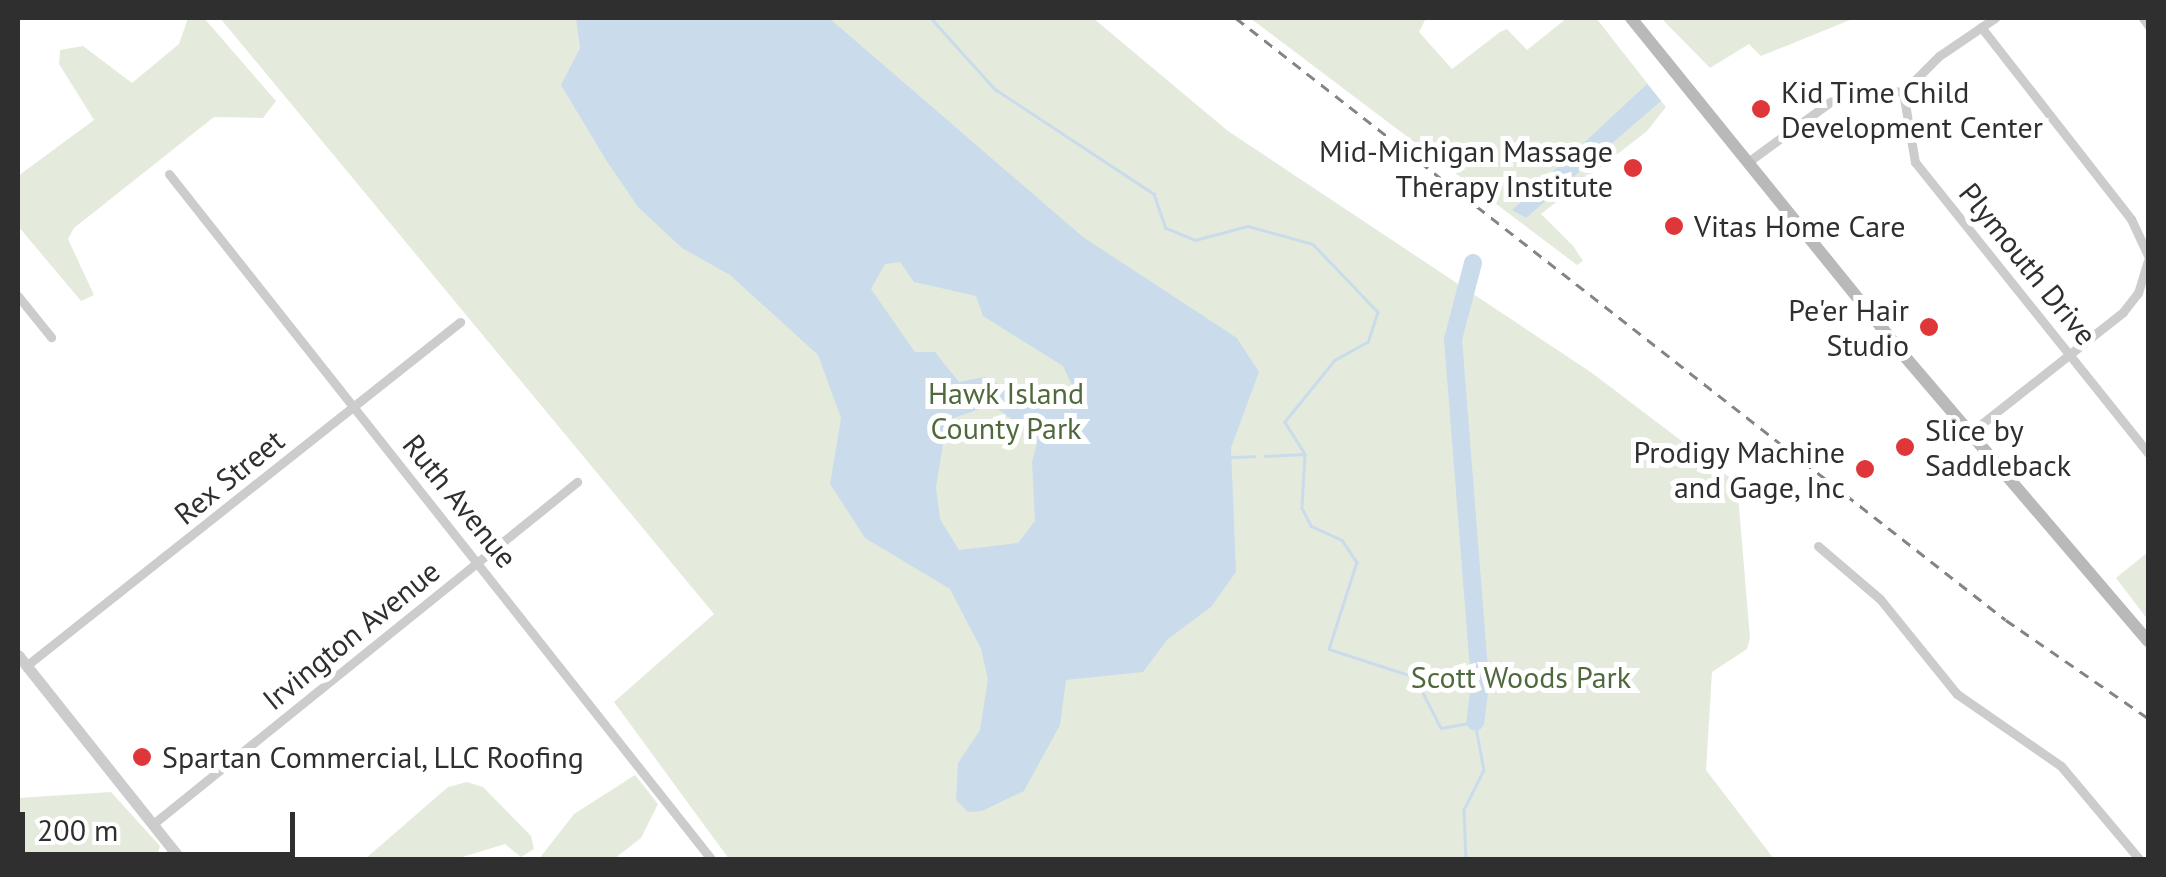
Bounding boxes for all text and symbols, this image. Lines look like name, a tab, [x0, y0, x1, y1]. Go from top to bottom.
place label: Kid Time Child Development Center	[1781, 74, 2043, 144]
marker: Kid Time Child Development Center	[1750, 98, 1772, 120]
place label: Mid-Michigan Massage Therapy Institute	[1319, 133, 1613, 204]
marker: Mid-Michigan Massage Therapy Institute	[1622, 157, 1644, 179]
street label: Plymouth Drive	[1952, 176, 2104, 352]
place label: Vitas Home Care	[1694, 208, 1906, 244]
marker: Vitas Home Care	[1663, 215, 1685, 237]
place label: Pe'er Hair Studio	[1788, 292, 1909, 362]
marker: Pe'er Hair Studio	[1918, 316, 1940, 338]
park label: Hawk Island County Park	[927, 375, 1085, 446]
place label: Slice by Saddleback	[1925, 412, 2071, 482]
street label: Rex Street	[167, 422, 291, 532]
street label: Ruth Avenue	[395, 427, 525, 575]
place label: Prodigy Machine and Gage, Inc	[1632, 434, 1845, 504]
marker: Slice by Saddleback	[1894, 436, 1916, 458]
marker: Prodigy Machine and Gage, Inc	[1854, 458, 1876, 480]
street label: Irvington Avenue	[255, 552, 447, 718]
park label: Scott Woods Park	[1411, 659, 1631, 695]
place label: Spartan Commercial, LLC Roofing	[162, 739, 587, 775]
marker: Spartan Commercial, LLC Roofing	[131, 746, 153, 768]
scale bar	[25, 792, 300, 854]
text: 200 m	[37, 810, 118, 849]

